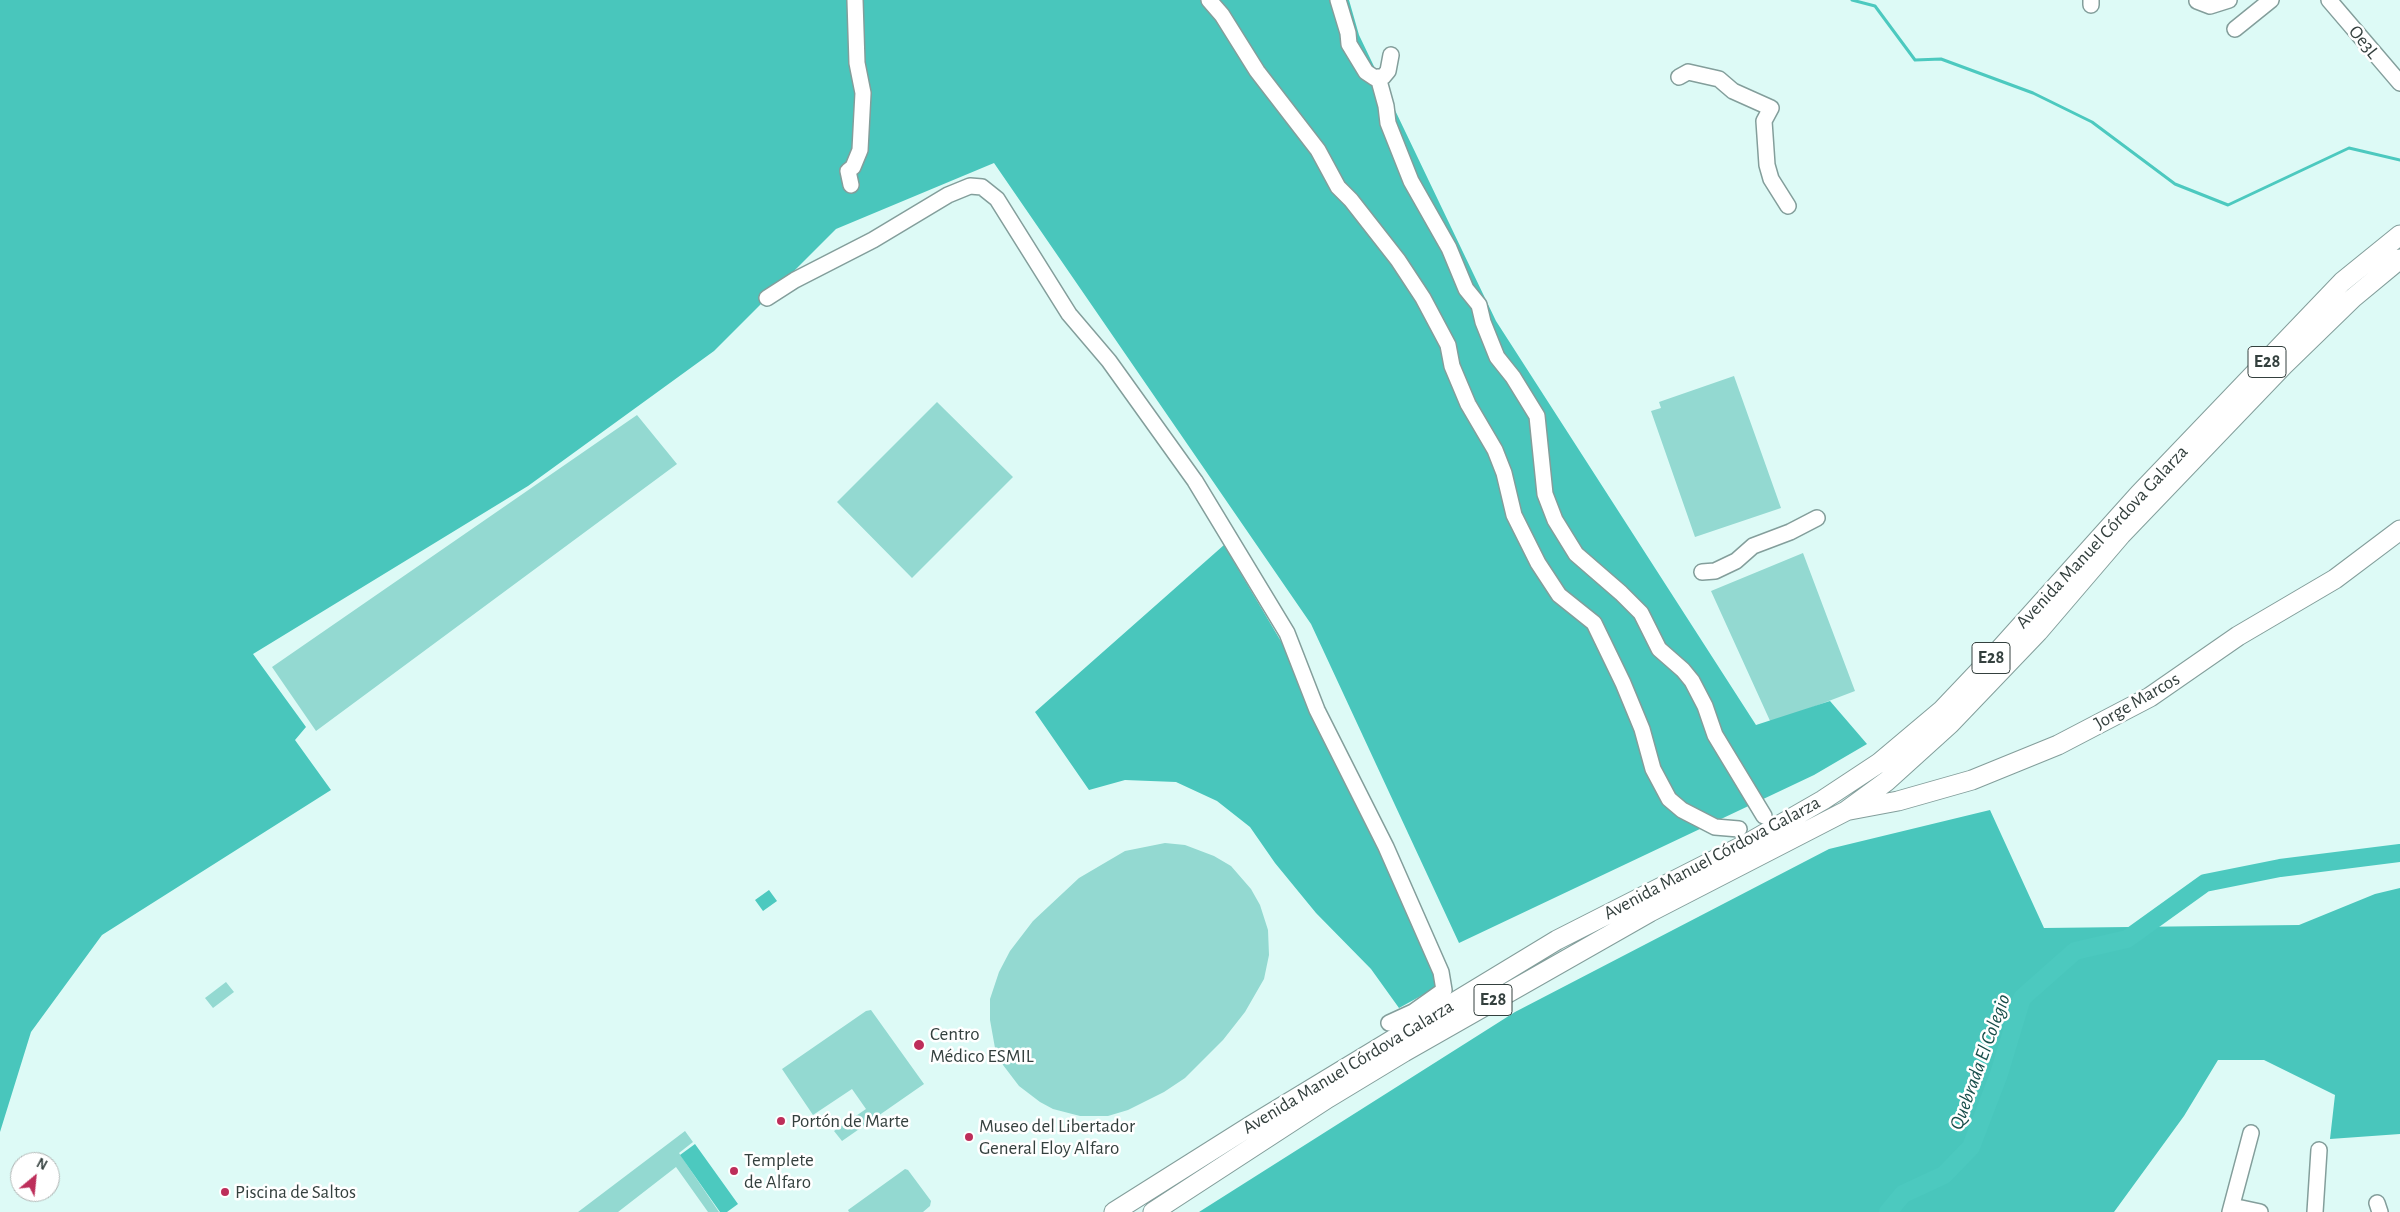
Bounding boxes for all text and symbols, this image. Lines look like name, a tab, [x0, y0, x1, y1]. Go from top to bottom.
street label: Oe3L	[2344, 21, 2384, 63]
road number: E28	[2248, 347, 2286, 378]
street label: Avenida Manuel Córdova Galarza	[2011, 441, 2193, 633]
road number: E28	[1972, 642, 2010, 674]
street label: Jorge Marcos	[2090, 667, 2184, 735]
street label: Avenida Manuel Córdova Galarza	[1600, 791, 1824, 925]
road number: E28	[1474, 984, 1512, 1016]
water label: Quebrada El Colegio	[1944, 991, 2016, 1133]
street label: Avenida Manuel Córdova Galarza	[1238, 995, 1458, 1139]
place label: Centro Médico ESMIL	[930, 1023, 1034, 1067]
marker: Centro Médico ESMIL	[912, 1038, 926, 1052]
place label: Portón de Marte	[791, 1110, 909, 1132]
marker: Portón de Marte	[775, 1115, 787, 1127]
place label: Museo del Libertador General Eloy Alfaro	[979, 1115, 1135, 1159]
marker: Museo del Libertador General Eloy Alfaro	[963, 1131, 975, 1143]
place label: Templete de Alfaro	[744, 1149, 814, 1193]
north arrow	[10, 1152, 60, 1202]
text: N	[34, 1156, 49, 1173]
marker: Templete de Alfaro	[728, 1165, 740, 1177]
place label: Piscina de Saltos	[235, 1181, 356, 1203]
marker: Piscina de Saltos	[219, 1186, 231, 1198]

